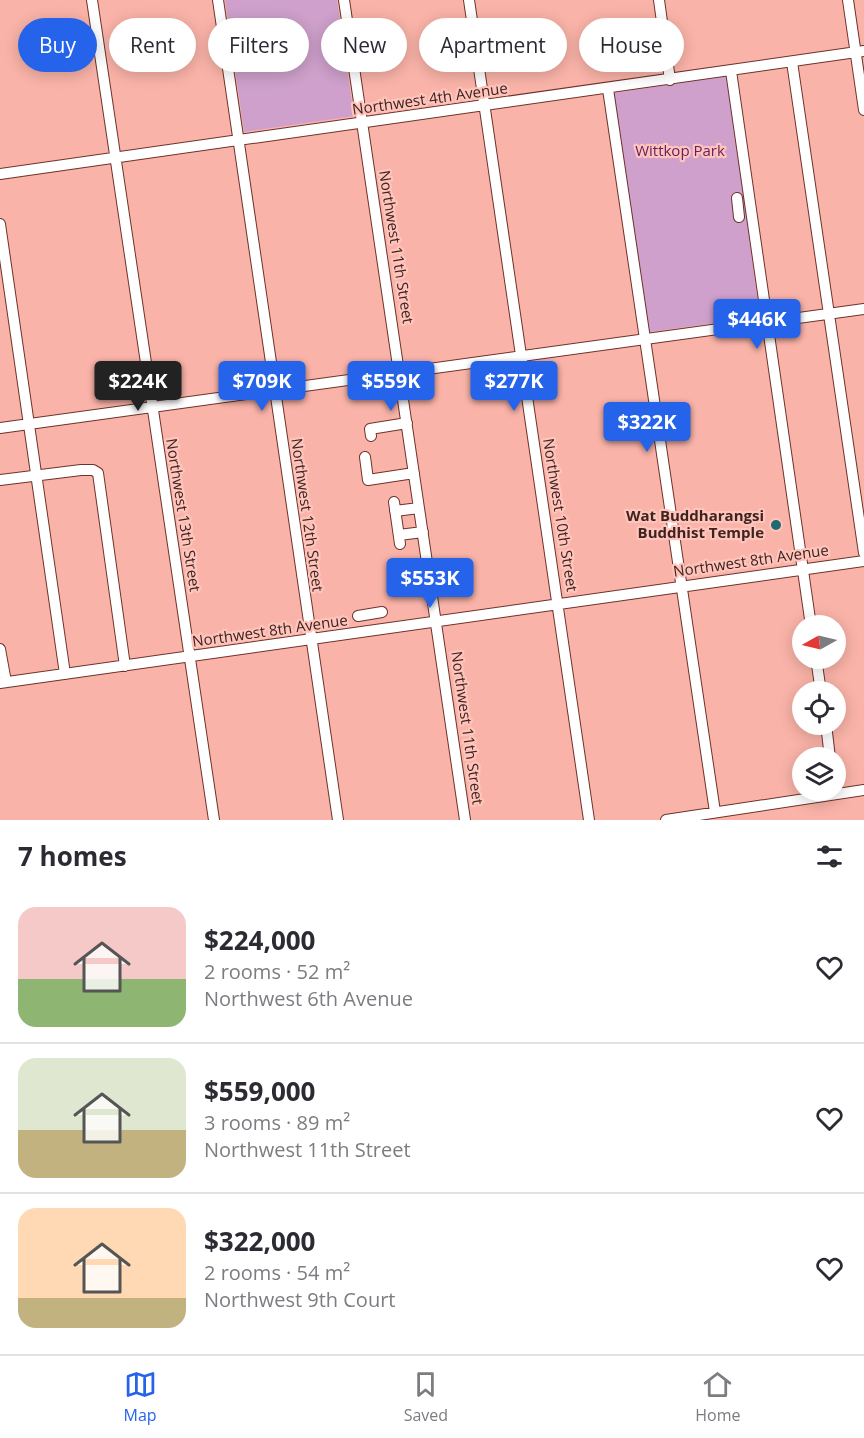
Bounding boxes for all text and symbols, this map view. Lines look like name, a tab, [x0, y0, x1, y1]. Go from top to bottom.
chip: Buy	[18, 18, 97, 72]
chip: Rent	[109, 18, 196, 72]
chip: Filters	[208, 18, 309, 72]
chip: New	[321, 18, 407, 72]
chip: Apartment	[419, 18, 567, 72]
chip: House	[579, 18, 684, 72]
street label: Northwest 4th Avenue	[351, 77, 509, 119]
park label: Wittkop Park	[635, 140, 725, 160]
street label: Northwest 11th Street	[375, 169, 419, 325]
pin: $446K	[715, 299, 799, 350]
text: $446K	[727, 305, 787, 332]
pin: $224K	[96, 361, 180, 412]
pin: $709K	[220, 361, 304, 412]
pin: $559K	[349, 361, 433, 412]
pin: $277K	[472, 361, 556, 412]
text: $224K	[108, 367, 168, 394]
text: $709K	[232, 367, 292, 394]
text: $559K	[361, 367, 421, 394]
text: $277K	[484, 367, 544, 394]
pin: $322K	[605, 402, 689, 453]
text: $322K	[617, 408, 677, 435]
street label: Northwest 13th Street	[162, 437, 206, 593]
street label: Northwest 12th Street	[287, 437, 329, 593]
street label: Northwest 10th Street	[539, 437, 583, 593]
place label: Wat Buddharangsi Buddhist Temple	[626, 505, 764, 542]
marker: Wat Buddharangsi Buddhist Temple	[769, 518, 783, 532]
street label: Northwest 8th Avenue	[672, 539, 830, 581]
pin: $553K	[388, 558, 472, 609]
text: $553K	[400, 564, 460, 591]
street label: Northwest 8th Avenue	[191, 609, 349, 651]
north arrow	[792, 615, 846, 669]
map controls	[792, 615, 846, 801]
street label: Northwest 11th Street	[447, 650, 489, 806]
button: locate	[792, 681, 846, 735]
button: layers	[792, 747, 846, 801]
text: 7 homes	[18, 838, 127, 874]
icon: filters	[813, 840, 846, 873]
text: $224,000	[204, 922, 315, 958]
icon: home	[66, 931, 138, 1003]
icon: heart	[813, 951, 846, 984]
text: 2 rooms · 52 m²	[204, 958, 350, 985]
text: Northwest 6th Avenue	[204, 985, 413, 1012]
text: $559,000	[204, 1073, 315, 1109]
icon: home	[66, 1082, 138, 1154]
icon: heart	[813, 1102, 846, 1135]
text: 3 rooms · 89 m²	[204, 1109, 350, 1136]
text: Northwest 11th Street	[204, 1136, 411, 1163]
text: $322,000	[204, 1223, 315, 1259]
icon: home	[66, 1232, 138, 1304]
icon: heart	[813, 1252, 846, 1285]
text: 2 rooms · 54 m²	[204, 1259, 350, 1286]
text: Northwest 9th Court	[204, 1286, 395, 1313]
tab: Map	[124, 1368, 157, 1426]
tab: Saved	[404, 1368, 448, 1426]
tab: Home	[695, 1368, 740, 1426]

